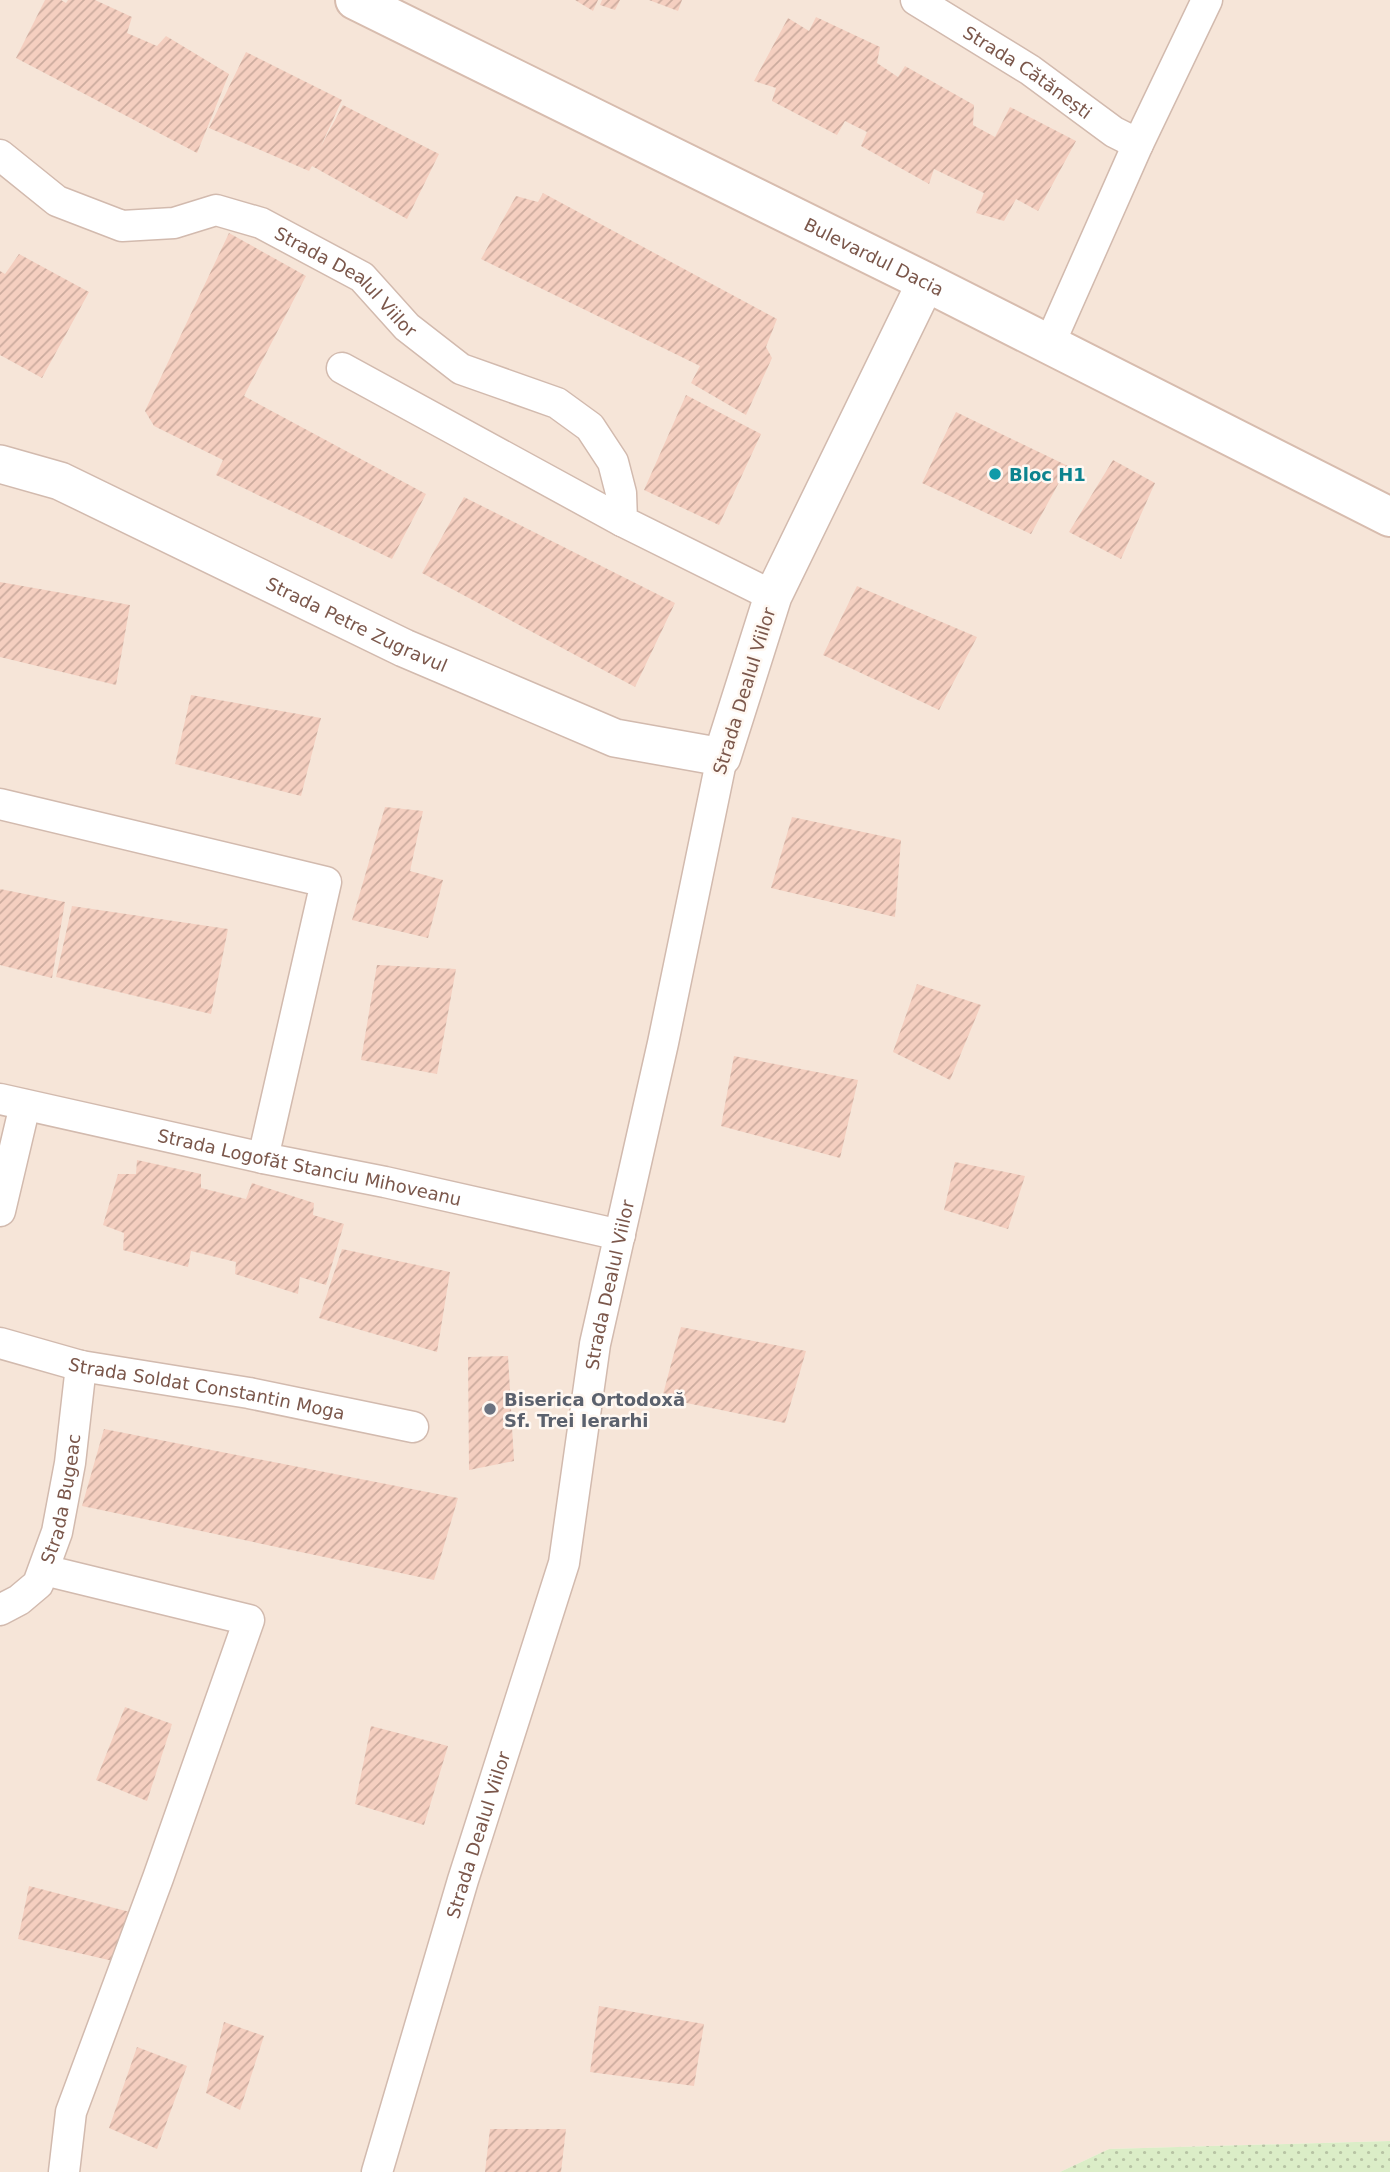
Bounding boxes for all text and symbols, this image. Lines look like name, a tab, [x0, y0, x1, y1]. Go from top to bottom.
street label: Strada Cătănești	[960, 21, 1096, 123]
street label: Bulevardul Dacia	[801, 213, 947, 300]
street label: Strada Dealul Viilor	[271, 222, 421, 341]
place label: Bloc H1	[1009, 464, 1086, 485]
marker: Bloc H1	[987, 466, 1003, 482]
street label: Strada Petre Zugravul	[263, 572, 451, 676]
street label: Strada Dealul Viilor	[709, 604, 780, 777]
street label: Strada Logofăt Stanciu Mihoveanu	[156, 1124, 464, 1209]
street label: Strada Dealul Viilor	[581, 1197, 638, 1371]
street label: Strada Soldat Constantin Moga	[66, 1353, 347, 1423]
place label: Biserica Ortodoxă Sf. Trei Ierarhi	[504, 1389, 685, 1431]
marker: Biserica Ortodoxă Sf. Trei Ierarhi	[482, 1401, 498, 1417]
street label: Strada Bugeac	[36, 1433, 84, 1566]
street label: Strada Dealul Viilor	[442, 1748, 514, 1921]

